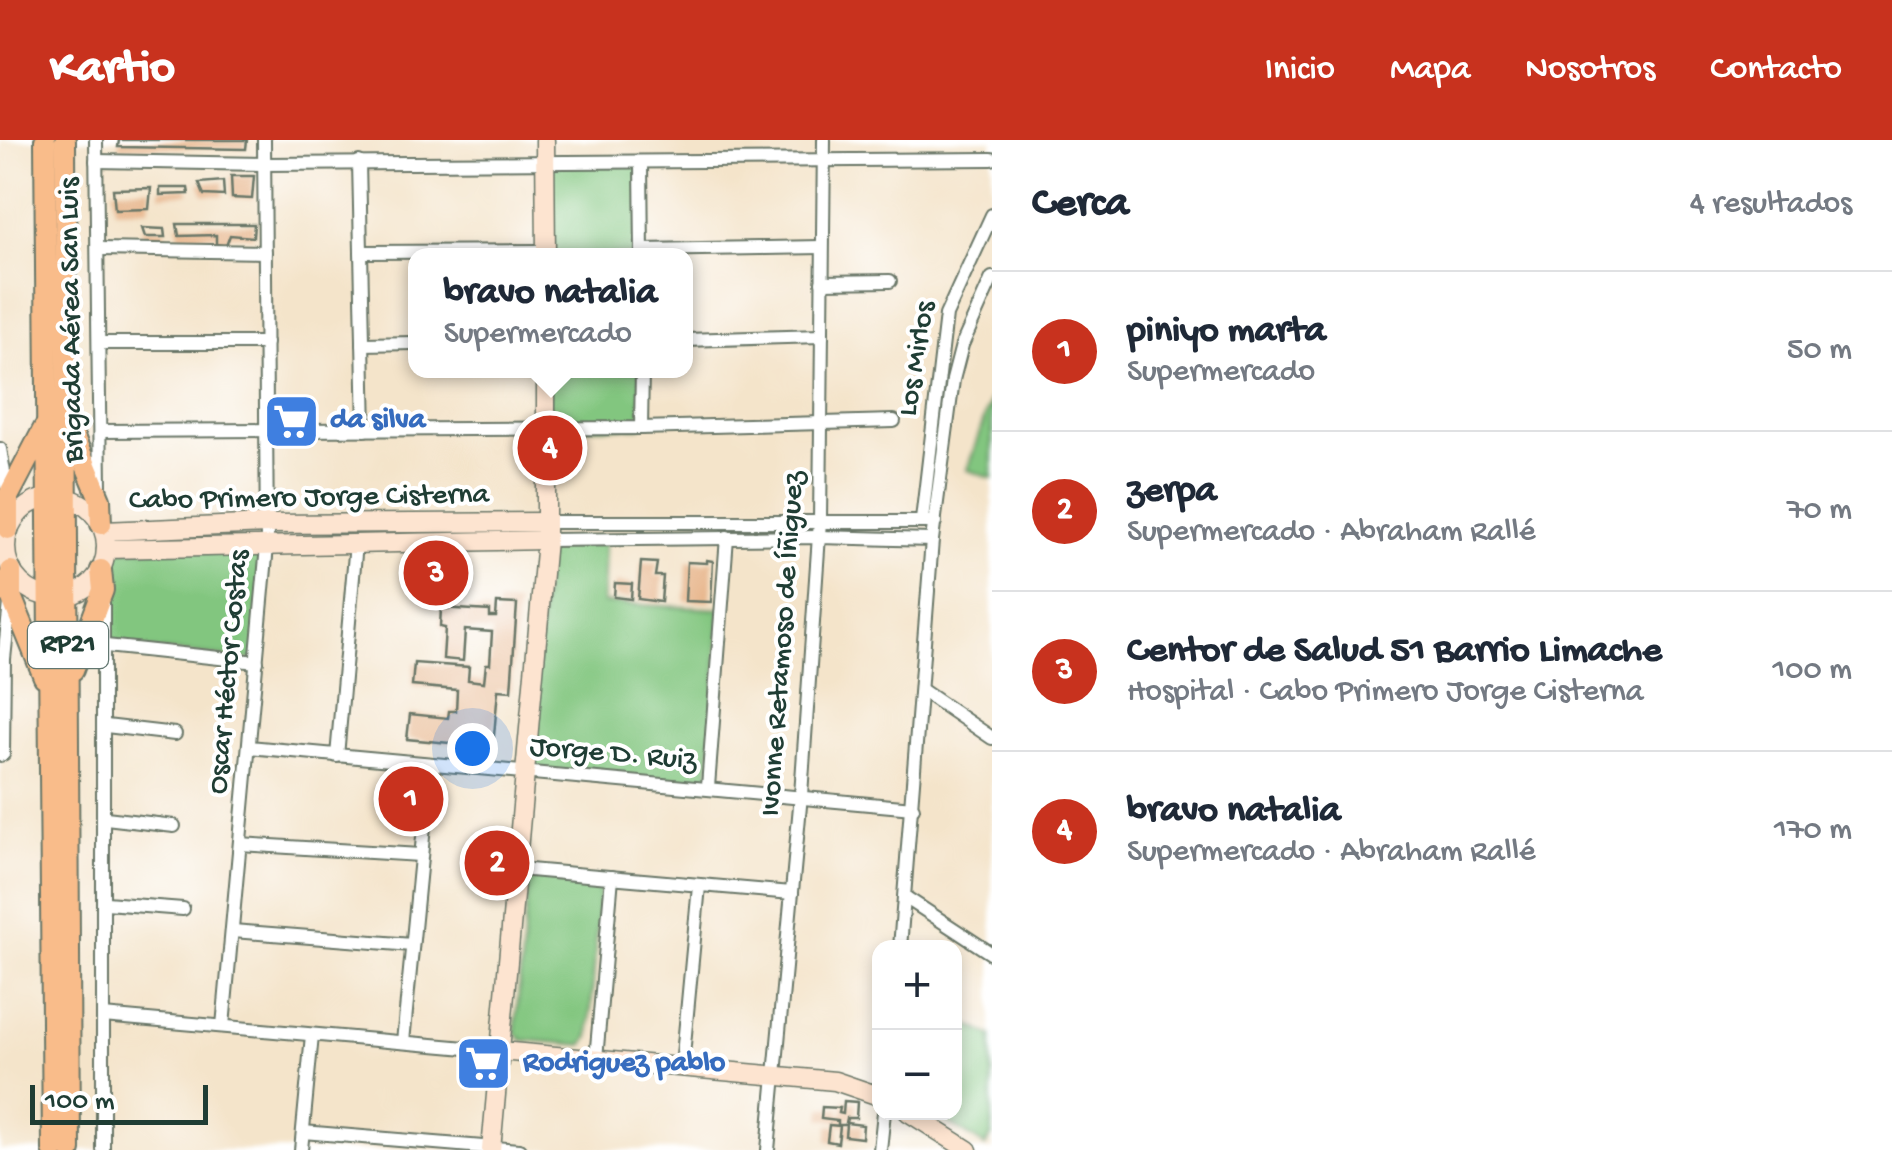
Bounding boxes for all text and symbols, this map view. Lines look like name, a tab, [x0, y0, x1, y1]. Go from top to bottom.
text: Kartio	[50, 42, 175, 99]
text: Inicio	[1265, 50, 1335, 91]
text: Mapa	[1390, 50, 1470, 91]
text: Nosotros	[1525, 50, 1655, 91]
text: Contacto	[1710, 50, 1842, 91]
street label: Brigada Aérea San Luis	[53, 176, 93, 464]
text: Cerca	[1032, 181, 1129, 230]
text: 4 resultados	[1690, 186, 1852, 224]
popup	[408, 248, 693, 378]
text: bravo natalia	[444, 272, 657, 316]
street label: Los Mirlos	[892, 298, 944, 419]
text: piniyo marta	[1127, 310, 1326, 354]
text: Supermercado	[444, 316, 632, 354]
text: 1	[1058, 332, 1071, 370]
text: 50 m	[1787, 332, 1852, 370]
text: Supermercado	[1127, 354, 1315, 392]
supermarket icon: da silva	[261, 391, 321, 451]
place label: da silva	[330, 404, 427, 439]
pin: 4	[518, 410, 582, 486]
street label: Ivonne Retamoso de Íñiguez	[754, 470, 814, 818]
text: zerpa	[1127, 470, 1217, 514]
street label: Cabo Primero Jorge Cisterna	[129, 478, 491, 520]
text: 2	[1057, 492, 1072, 530]
text: 70 m	[1787, 492, 1852, 530]
text: Supermercado · Abraham Rallé	[1127, 514, 1535, 552]
pin: 3	[404, 536, 468, 610]
street label: Oscar Héctor Costas	[202, 548, 258, 795]
road number: RP21	[28, 622, 108, 668]
text: Centor de Salud 51 Barrio Limache	[1127, 630, 1662, 674]
text: 3	[1056, 652, 1073, 690]
text: 100 m	[1772, 652, 1852, 690]
text: Hospital · Cabo Primero Jorge Cisterna	[1127, 674, 1643, 712]
your location	[447, 723, 498, 774]
street label: Jorge D. Ruiz	[528, 730, 699, 780]
pin: 1	[378, 762, 444, 836]
text: bravo natalia	[1127, 790, 1341, 834]
text: 4	[1057, 812, 1072, 850]
text: 170 m	[1774, 812, 1852, 850]
pin: 2	[464, 826, 530, 900]
text: Supermercado · Abraham Rallé	[1127, 834, 1535, 872]
map controls	[872, 940, 962, 1120]
button: +	[872, 940, 962, 1030]
button: −	[872, 1030, 962, 1120]
supermarket icon: Rodriguez pablo	[454, 1034, 514, 1094]
place label: Rodriguez pablo	[522, 1047, 726, 1082]
scale bar	[30, 1080, 208, 1124]
text: 100 m	[45, 1086, 115, 1119]

